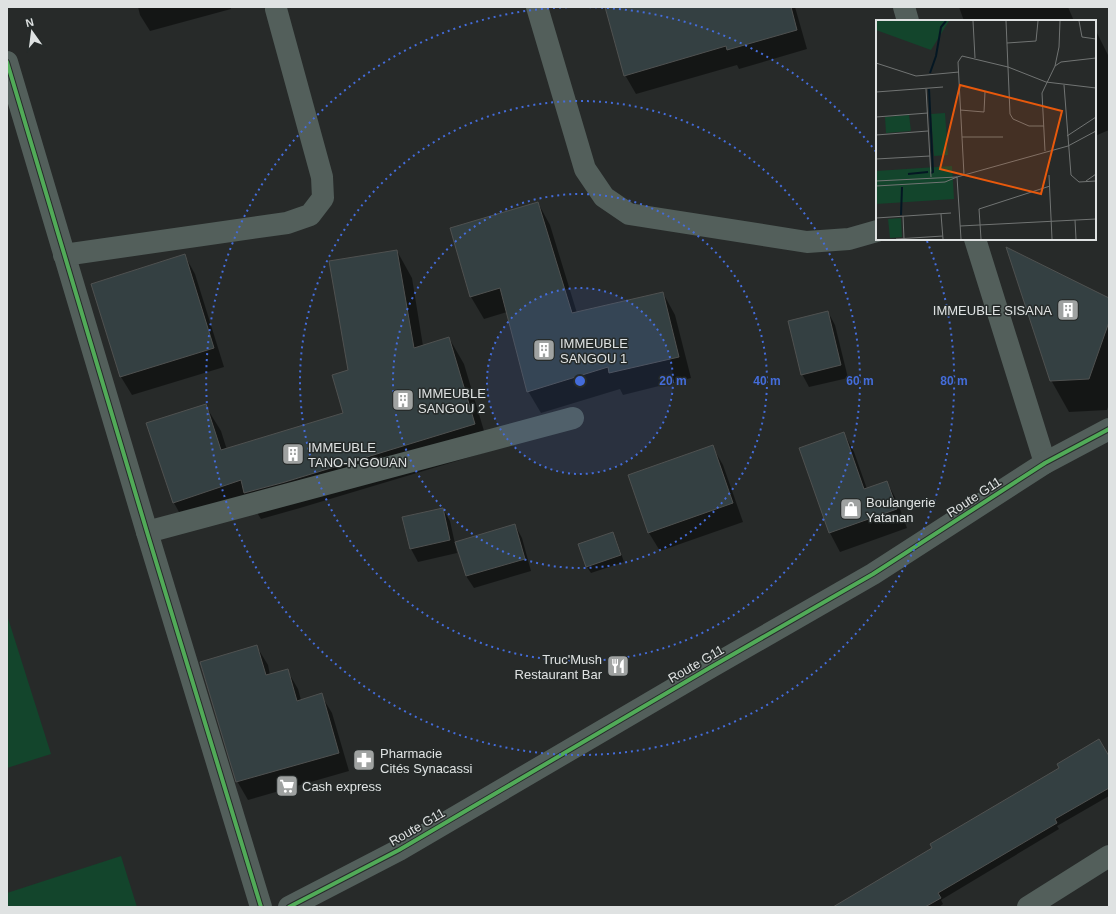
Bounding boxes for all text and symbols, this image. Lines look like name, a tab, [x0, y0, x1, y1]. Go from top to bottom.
north arrow	[12, 12, 52, 52]
text: N	[24, 16, 35, 29]
inset map	[876, 20, 1096, 240]
building icon: IMMEUBLE SISANA	[1055, 297, 1081, 323]
place label: IMMEUBLE SISANA	[933, 303, 1052, 318]
place label: IMMEUBLE SANGOU 1	[560, 336, 628, 366]
building icon: IMMEUBLE SANGOU 1	[531, 337, 557, 363]
centre of rings	[573, 374, 587, 388]
text: 20 m	[659, 374, 687, 388]
text: 40 m	[753, 374, 781, 388]
text: 60 m	[846, 374, 874, 388]
text: 80 m	[940, 374, 968, 388]
place label: IMMEUBLE SANGOU 2	[418, 386, 486, 416]
building icon: IMMEUBLE SANGOU 2	[390, 387, 416, 413]
place label: IMMEUBLE TANO-N'GOUAN	[308, 440, 407, 470]
building icon: IMMEUBLE TANO-N'GOUAN	[280, 441, 306, 467]
street label: Route G11	[944, 474, 1004, 520]
place label: Boulangerie Yatanan	[866, 495, 935, 525]
shop icon: Boulangerie Yatanan	[838, 496, 864, 522]
street label: Route G11	[665, 642, 727, 686]
place label: Truc'Mush Restaurant Bar	[515, 652, 603, 682]
restaurant icon: Truc'Mush Restaurant Bar	[605, 653, 631, 679]
place label: Pharmacie Cités Synacassi	[380, 746, 473, 776]
pharmacy icon: Pharmacie Cités Synacassi	[351, 747, 377, 773]
supermarket icon: Cash express	[274, 773, 300, 799]
place label: Cash express	[302, 779, 382, 794]
street label: Route G11	[386, 805, 448, 849]

